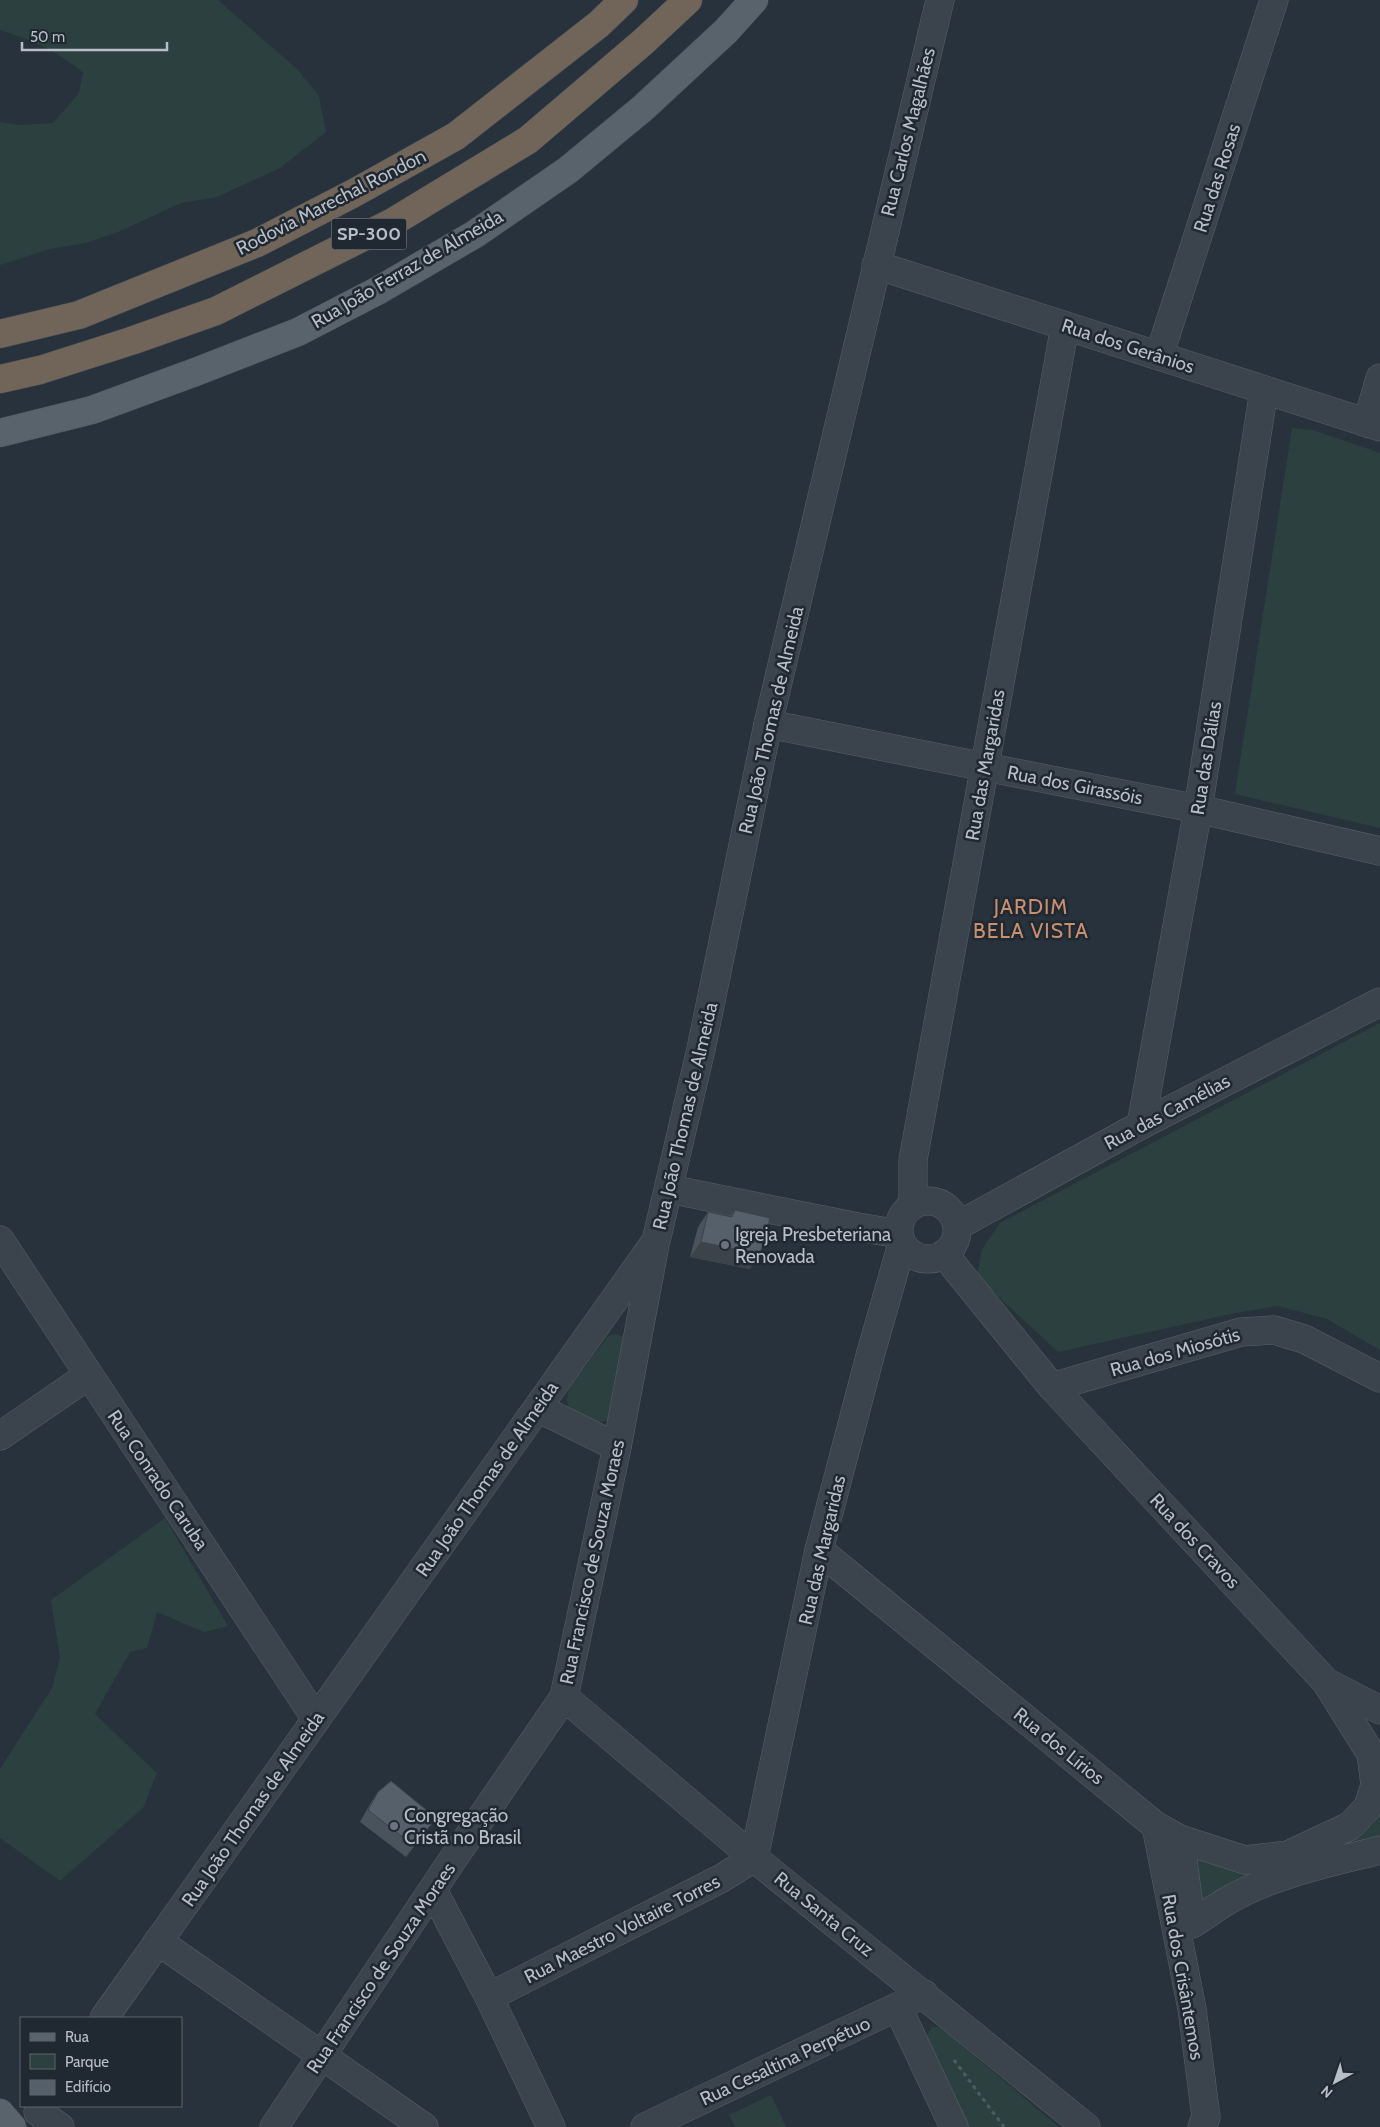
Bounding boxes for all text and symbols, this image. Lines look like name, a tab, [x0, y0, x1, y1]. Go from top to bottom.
scale bar	[22, 20, 168, 52]
text: 50 m	[30, 28, 65, 46]
street label: Rua Carlos Magalhães	[876, 45, 940, 219]
street label: Rua das Rosas	[1189, 121, 1245, 235]
street label: Rodovia Marechal Rondon	[232, 144, 430, 260]
street label: Rua João Ferraz de Almeida	[307, 205, 507, 333]
road number: SP-300	[332, 218, 406, 250]
street label: Rua dos Gerânios	[1059, 314, 1197, 378]
street label: Rua João Thomas de Almeida	[734, 604, 808, 836]
street label: Rua das Margaridas	[960, 688, 1010, 842]
street label: Rua das Dálias	[1186, 699, 1226, 816]
street label: Rua dos Girassóis	[1005, 761, 1145, 809]
district label: JARDIM BELA VISTA	[973, 894, 1089, 943]
street label: Rua João Thomas de Almeida	[648, 1000, 722, 1232]
street label: Rua das Camélias	[1100, 1069, 1234, 1155]
place label: Igreja Presbeteriana Renovada	[735, 1223, 891, 1268]
marker: Igreja Presbeteriana Renovada	[719, 1239, 731, 1251]
street label: Rua dos Miosótis	[1107, 1322, 1243, 1382]
street label: Rua João Thomas de Almeida	[411, 1377, 563, 1581]
street label: Rua Conrado Caruba	[103, 1406, 213, 1554]
street label: Rua Francisco de Souza Moraes	[555, 1437, 629, 1686]
street label: Rua das Margaridas	[794, 1473, 850, 1627]
street label: Rua dos Cravos	[1145, 1489, 1245, 1593]
street label: Rua dos Lírios	[1009, 1703, 1109, 1790]
street label: Rua João Thomas de Almeida	[177, 1707, 329, 1911]
place label: Congregação Cristã no Brasil	[404, 1804, 522, 1849]
marker: Congregação Cristã no Brasil	[388, 1820, 400, 1832]
street label: Rua Francisco de Souza Moraes	[302, 1858, 460, 2078]
street label: Rua Santa Cruz	[770, 1867, 879, 1961]
street label: Rua Maestro Voltaire Torres	[520, 1870, 724, 1988]
street label: Rua dos Crisântemos	[1157, 1892, 1209, 2062]
street label: Rua Cesaltina Perpétuo	[696, 2011, 874, 2111]
legend	[20, 2017, 182, 2107]
text: Rua	[65, 2028, 90, 2046]
text: Parque	[65, 2053, 109, 2071]
north arrow	[1310, 2057, 1360, 2107]
text: Edifício	[65, 2078, 111, 2096]
text: N	[1317, 2082, 1336, 2102]

